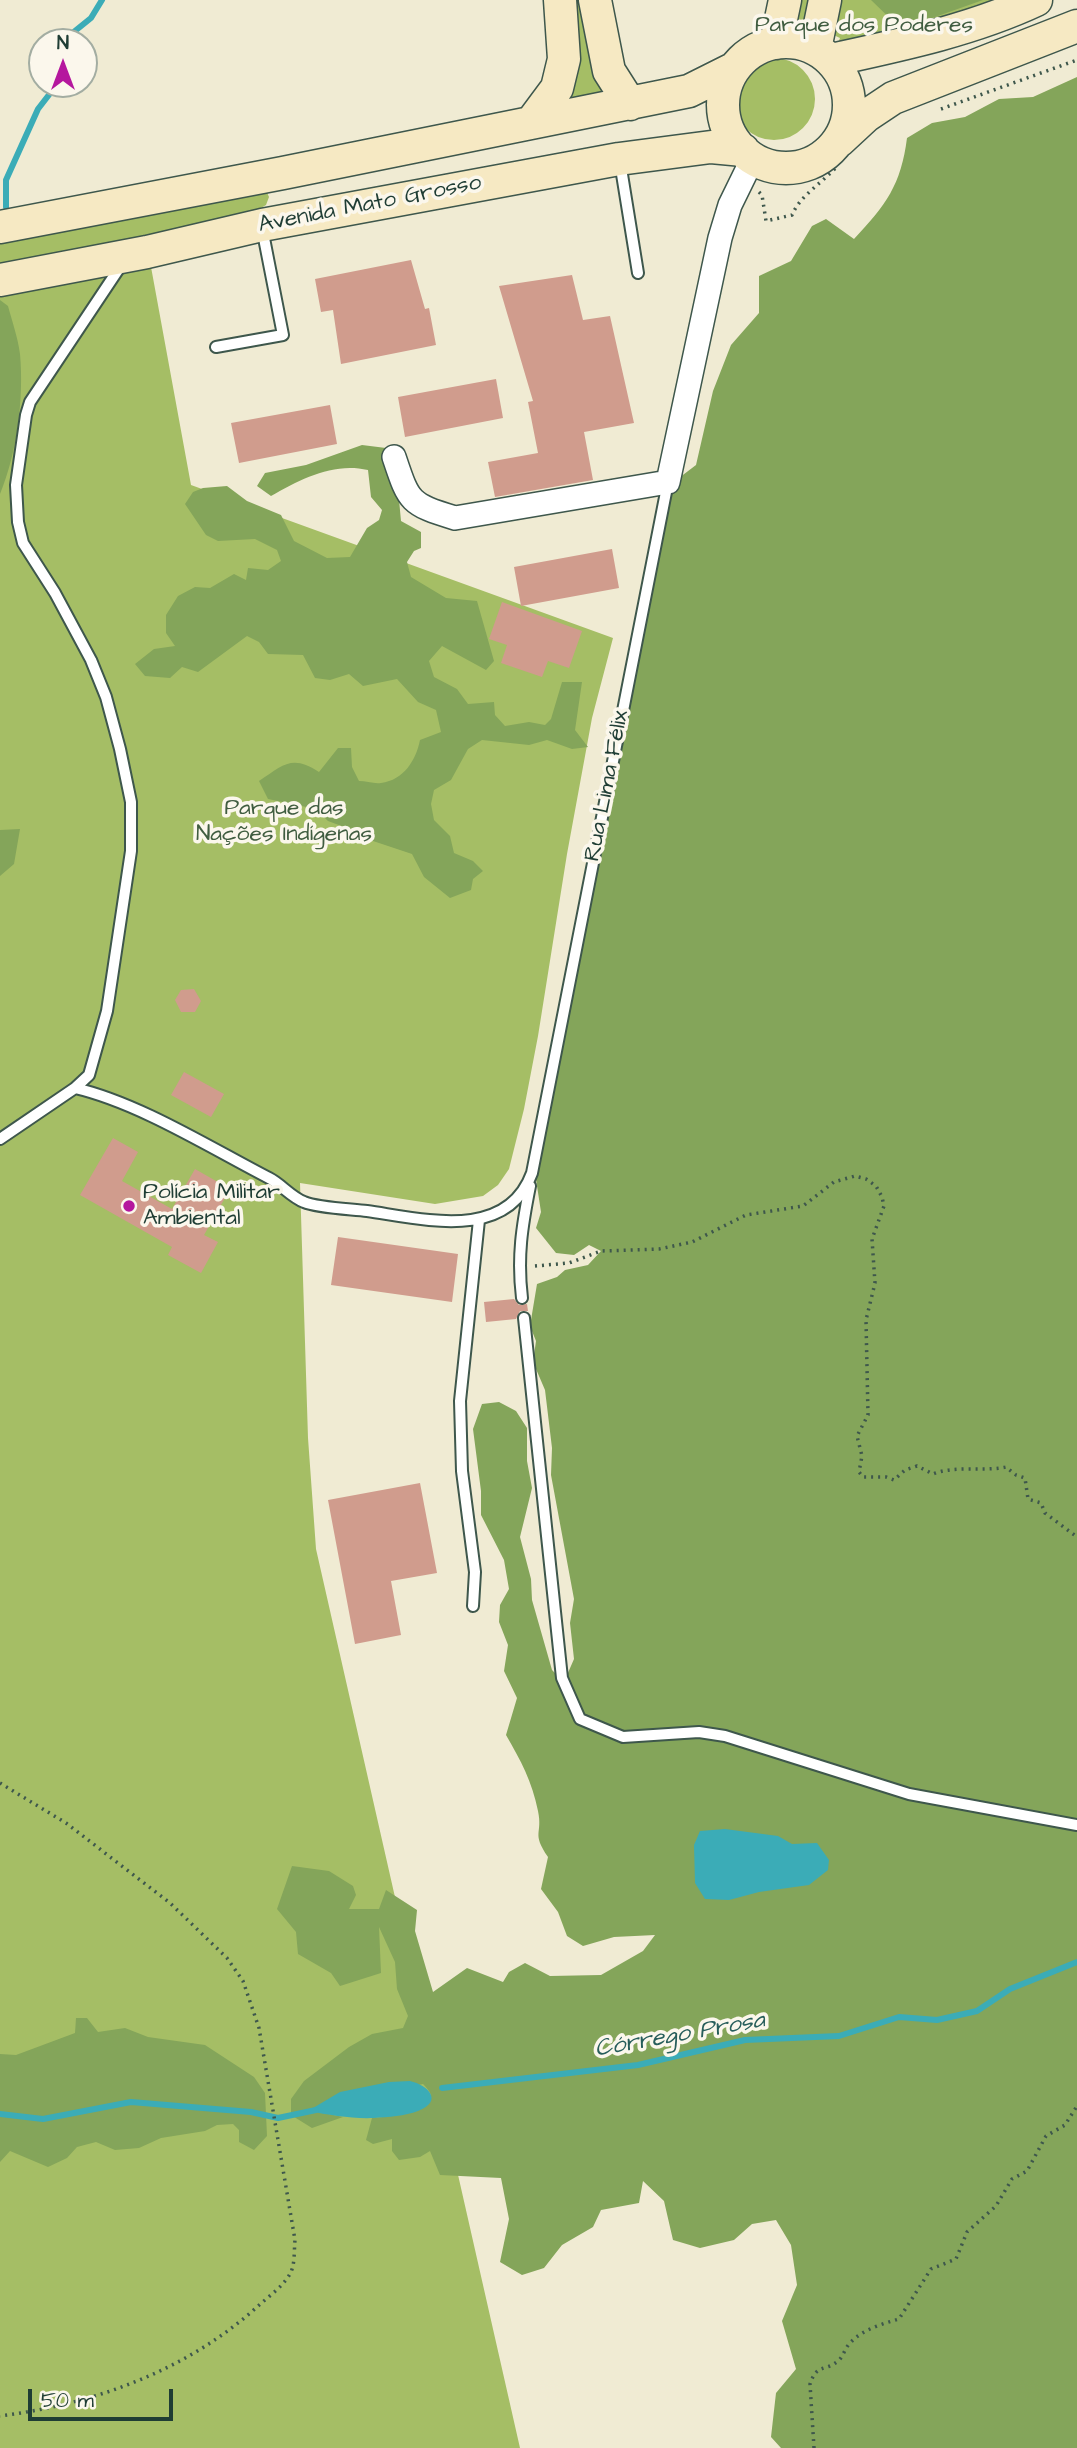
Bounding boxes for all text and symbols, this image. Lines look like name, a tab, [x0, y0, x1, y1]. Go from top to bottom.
park label: Parque dos Poderes	[755, 12, 973, 40]
north arrow	[28, 28, 98, 98]
text: N	[57, 30, 69, 57]
street label: Avenida Mato Grosso	[256, 170, 484, 240]
street label: Rua Lima Félix	[580, 708, 636, 864]
park label: Parque das Nações Indígenas	[196, 795, 372, 849]
place label: Polícia Militar Ambiental	[143, 1179, 280, 1233]
marker: Polícia Militar Ambiental	[121, 1198, 137, 1214]
water label: Córrego Prosa	[593, 2007, 767, 2065]
scale bar	[32, 2374, 177, 2418]
text: 50 m	[41, 2386, 94, 2415]

